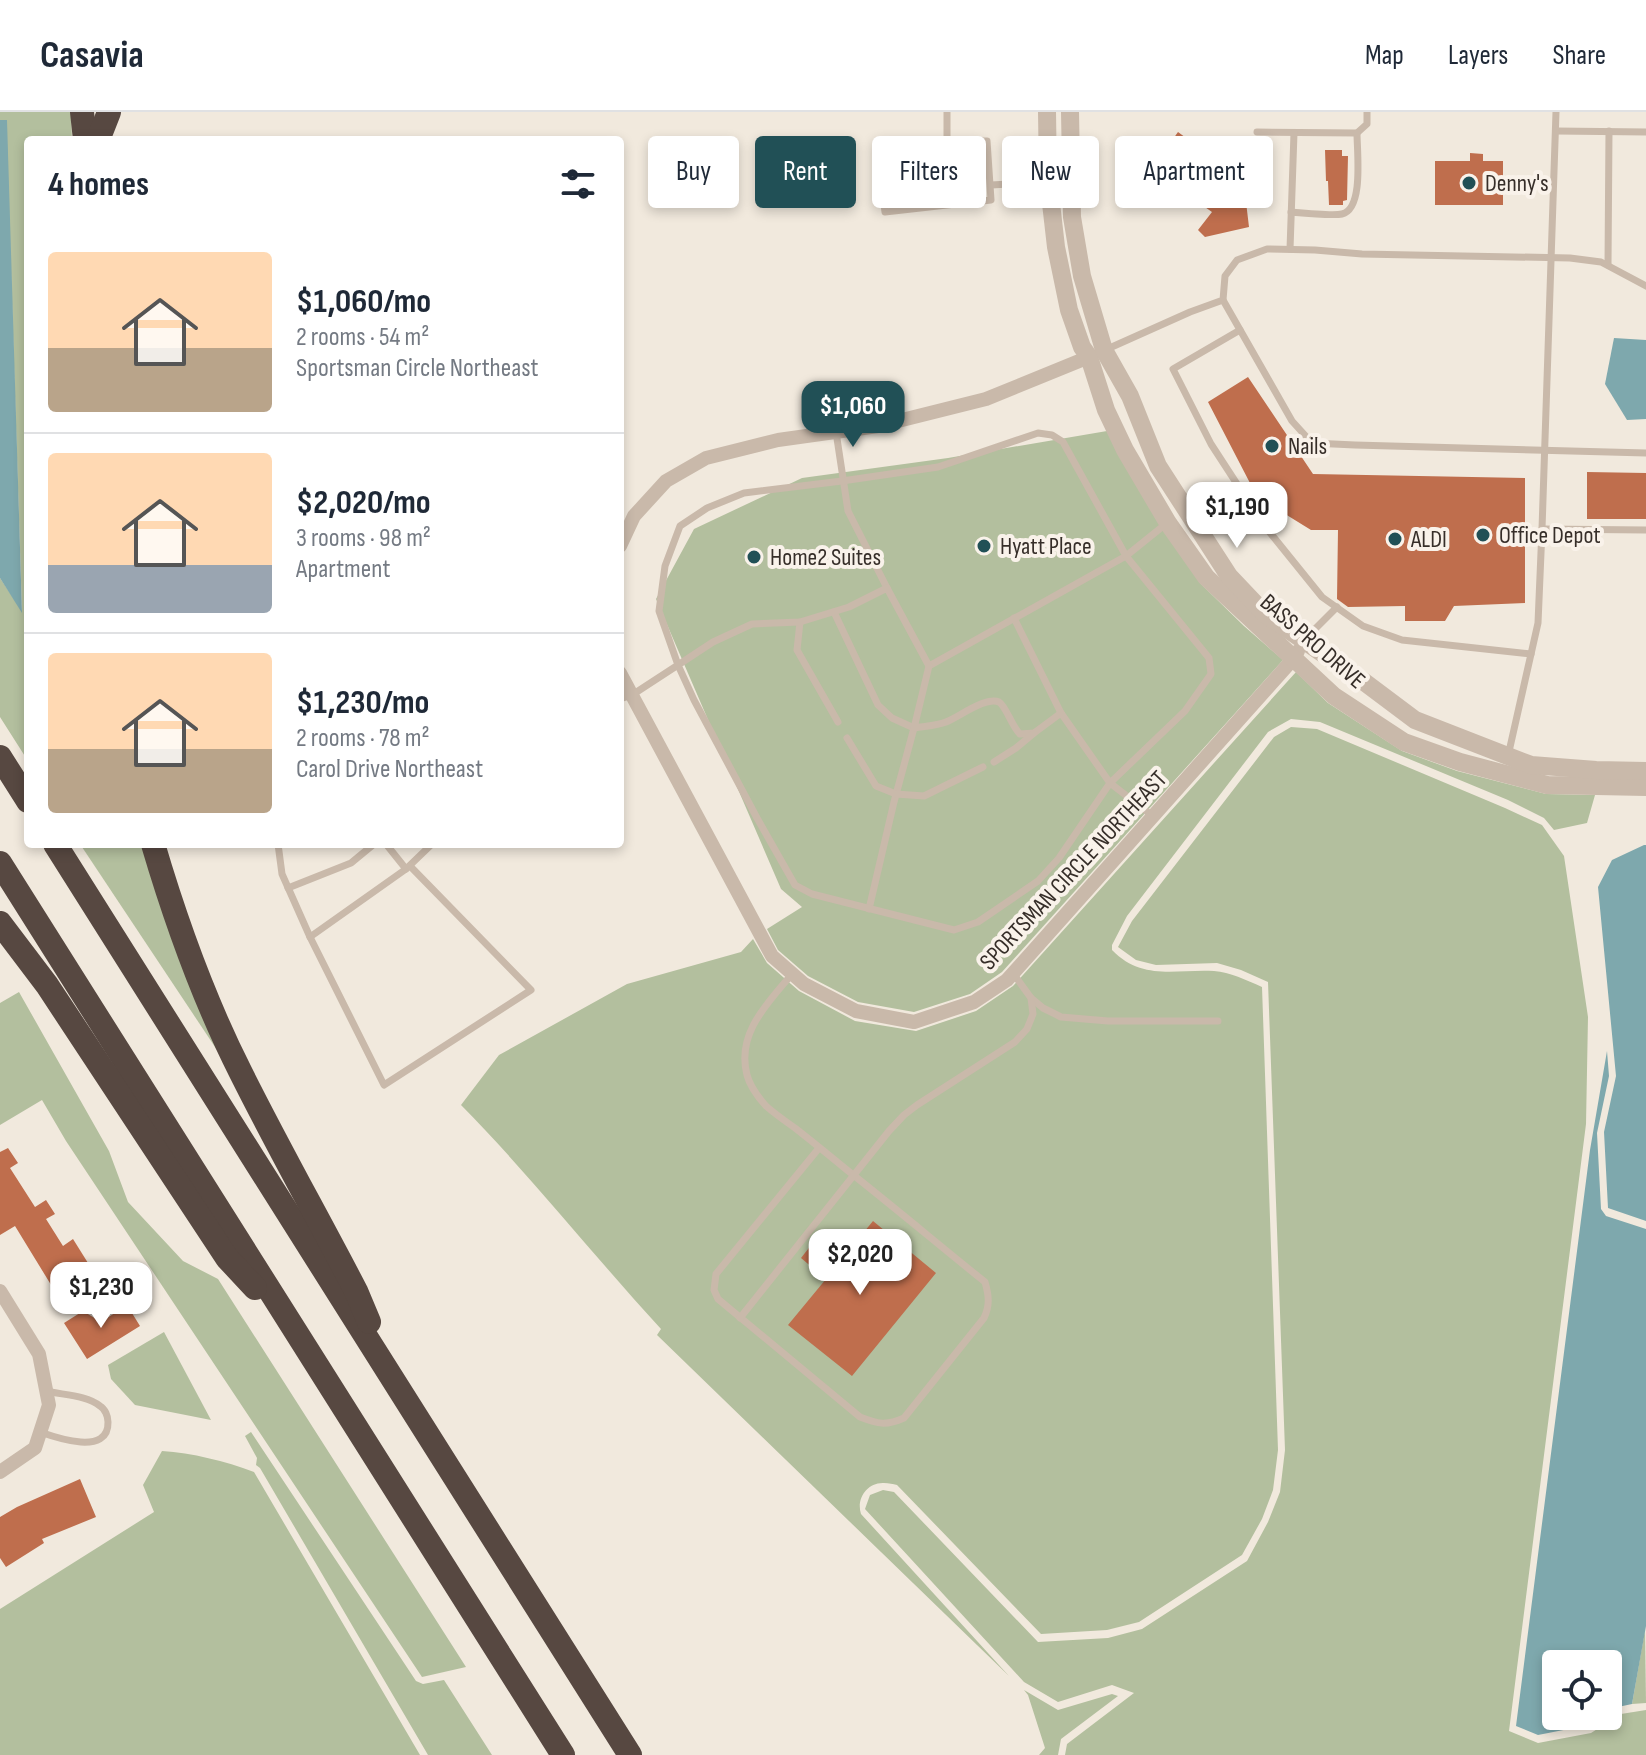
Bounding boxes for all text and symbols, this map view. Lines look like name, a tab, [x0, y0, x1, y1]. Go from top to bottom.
text: Casavia	[40, 33, 144, 78]
text: Map	[1365, 39, 1404, 72]
text: Layers	[1448, 39, 1508, 72]
text: Share	[1552, 39, 1606, 72]
chip: Buy	[648, 136, 739, 208]
chip: Rent	[755, 136, 856, 208]
chip: Filters	[872, 136, 986, 208]
chip: New	[1002, 136, 1099, 208]
chip: Apartment	[1115, 136, 1273, 208]
icon: filters	[556, 162, 600, 206]
text: 4 homes	[48, 164, 149, 205]
place label: Denny's	[1485, 169, 1549, 198]
marker: Denny's	[1460, 174, 1478, 192]
text: $1,060/mo	[296, 281, 431, 322]
icon: home	[112, 284, 208, 380]
text: 2 rooms · 54 m²	[296, 322, 429, 353]
text: Sportsman Circle Northeast	[296, 353, 538, 384]
pin: $1,060	[788, 381, 918, 449]
text: $1,060	[820, 391, 886, 422]
place label: Nails	[1288, 432, 1327, 461]
marker: Nails	[1263, 437, 1281, 455]
text: $2,020/mo	[296, 482, 431, 523]
pin: $1,190	[1172, 482, 1302, 550]
icon: home	[112, 485, 208, 581]
text: $1,190	[1204, 492, 1270, 523]
place label: Office Depot	[1499, 521, 1601, 550]
text: 3 rooms · 98 m²	[296, 523, 431, 554]
place label: ALDI	[1410, 525, 1447, 554]
marker: Office Depot	[1474, 526, 1492, 544]
marker: ALDI	[1386, 530, 1404, 548]
place label: Hyatt Place	[1000, 532, 1092, 561]
marker: Hyatt Place	[975, 537, 993, 555]
place label: Home2 Suites	[770, 543, 881, 572]
marker: Home2 Suites	[745, 548, 763, 566]
text: Apartment	[296, 554, 390, 585]
street label: BASS PRO DRIVE	[1254, 588, 1371, 695]
text: $1,230/mo	[296, 682, 429, 723]
icon: home	[112, 685, 208, 781]
text: 2 rooms · 78 m²	[296, 723, 430, 754]
text: Carol Drive Northeast	[296, 754, 483, 785]
street label: SPORTSMAN CIRCLE NORTHEAST	[974, 765, 1173, 976]
pin: $2,020	[795, 1229, 925, 1297]
text: $2,020	[827, 1239, 893, 1270]
pin: $1,230	[36, 1262, 166, 1330]
text: $1,230	[68, 1272, 134, 1303]
map controls	[1542, 1650, 1622, 1730]
button: locate	[1542, 1650, 1622, 1730]

